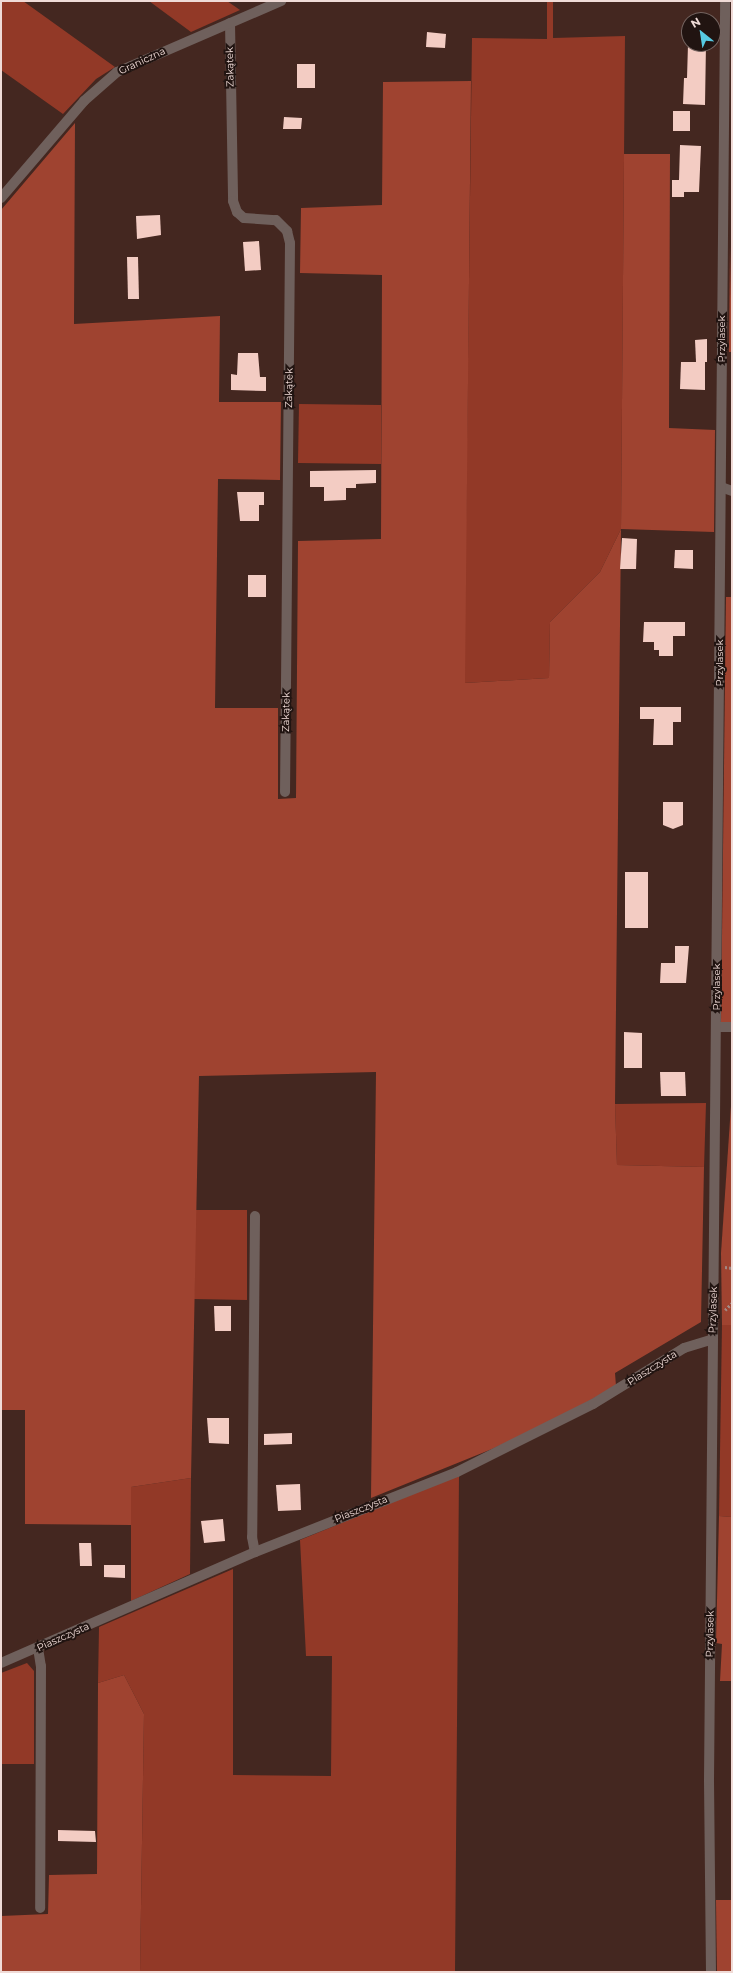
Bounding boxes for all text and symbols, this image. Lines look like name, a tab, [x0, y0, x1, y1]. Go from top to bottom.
north arrow	[681, 12, 721, 52]
text: N	[688, 14, 703, 31]
street label: Graniczna	[117, 45, 167, 77]
street label: Zakątek	[224, 47, 236, 87]
street label: Przylasek	[716, 316, 728, 362]
street label: Zakątek	[283, 368, 295, 408]
street label: Przylasek	[714, 640, 726, 686]
street label: Zakątek	[280, 692, 292, 732]
street label: Przylasek	[711, 964, 723, 1010]
street label: Przylasek	[706, 1286, 720, 1334]
street label: Piaszczysta	[625, 1348, 679, 1388]
street label: Piaszczysta	[333, 1493, 389, 1525]
street label: Przylasek	[704, 1610, 716, 1658]
street label: Piaszczysta	[35, 1620, 91, 1654]

